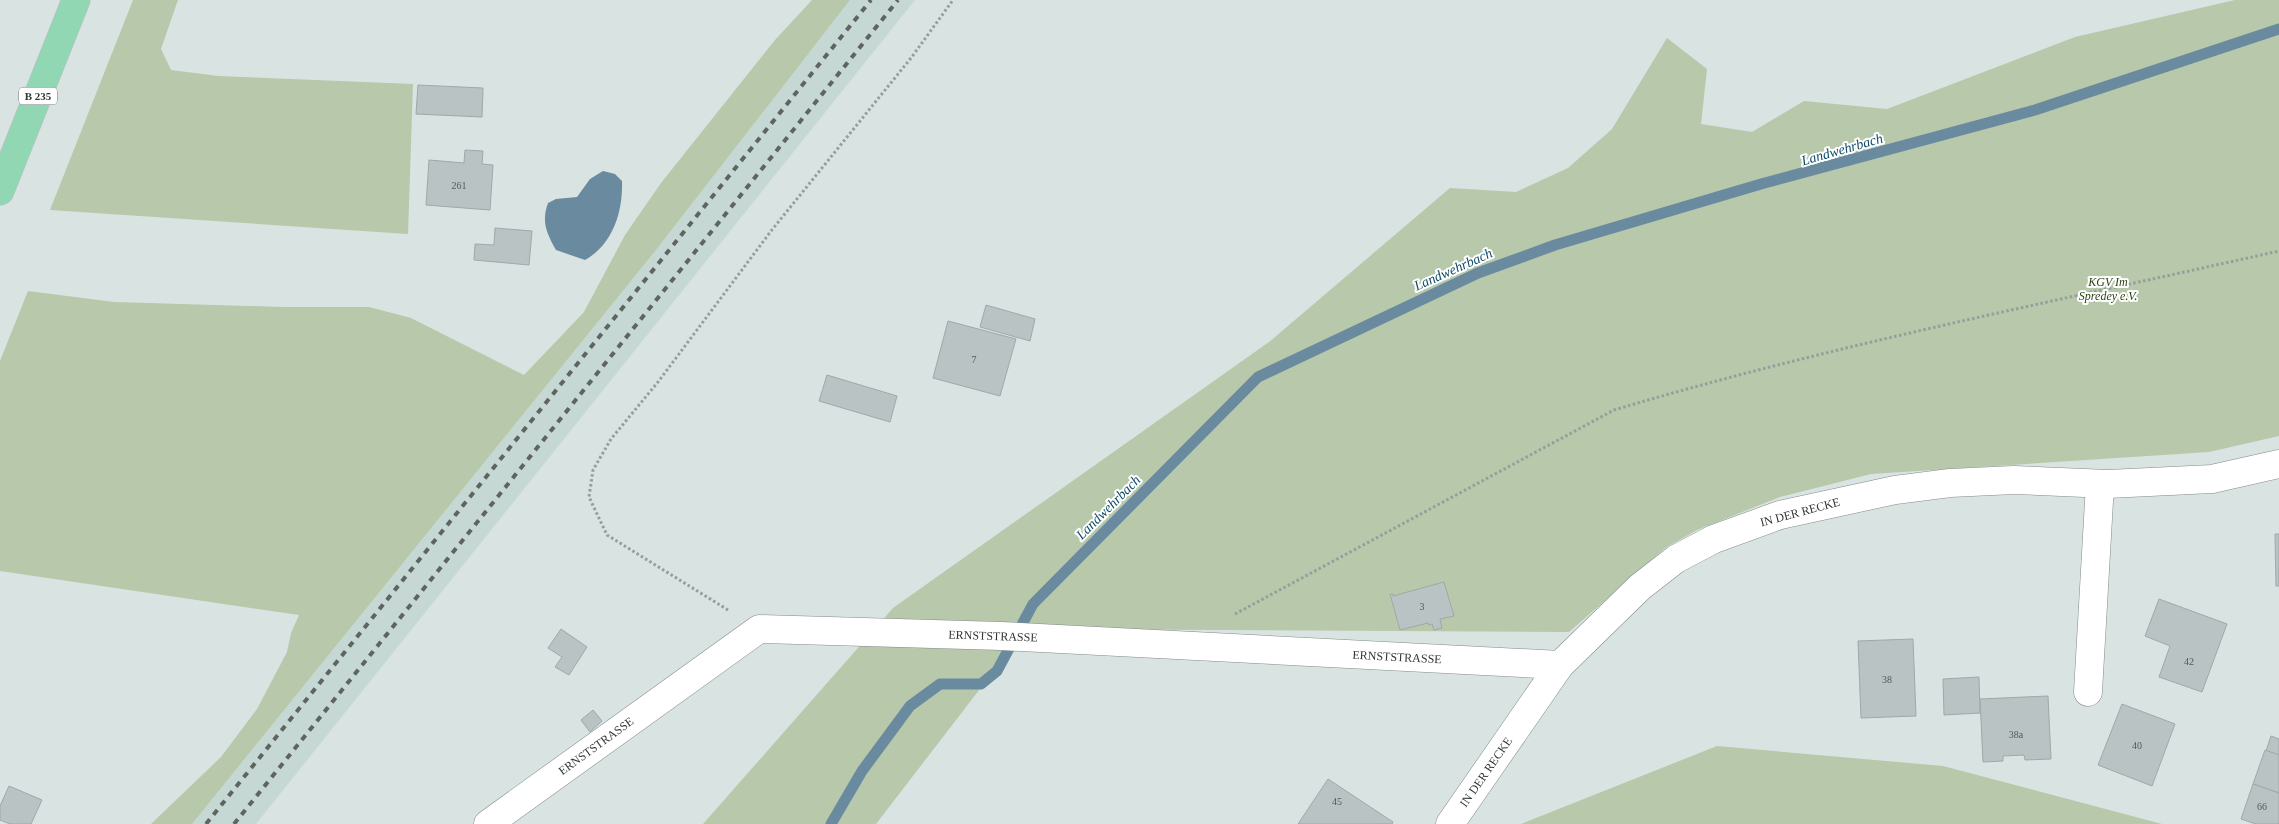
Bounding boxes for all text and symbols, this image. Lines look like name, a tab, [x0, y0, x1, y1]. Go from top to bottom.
road number: B 235	[19, 88, 57, 104]
water label: Landwehrbach	[1799, 131, 1885, 169]
house number: 261	[452, 180, 467, 191]
water label: Landwehrbach	[1411, 246, 1495, 294]
park label: KGV Im Spredey e.V.	[2079, 275, 2137, 303]
house number: 7	[972, 354, 977, 365]
water label: Landwehrbach	[1073, 472, 1143, 543]
street label: IN DER RECKE	[1759, 495, 1841, 529]
house number: 3	[1420, 601, 1425, 612]
street label: ERNSTSTRASSE	[948, 627, 1038, 645]
street label: ERNSTSTRASSE	[1352, 648, 1442, 666]
house number: 42	[2184, 656, 2194, 667]
house number: 38	[1882, 674, 1892, 685]
street label: ERNSTSTRASSE	[556, 714, 636, 778]
house number: 38a	[2009, 729, 2024, 740]
street label: IN DER RECKE	[1457, 734, 1515, 810]
house number: 40	[2132, 740, 2142, 751]
house number: 45	[1332, 796, 1342, 807]
house number: 66	[2257, 801, 2267, 812]

